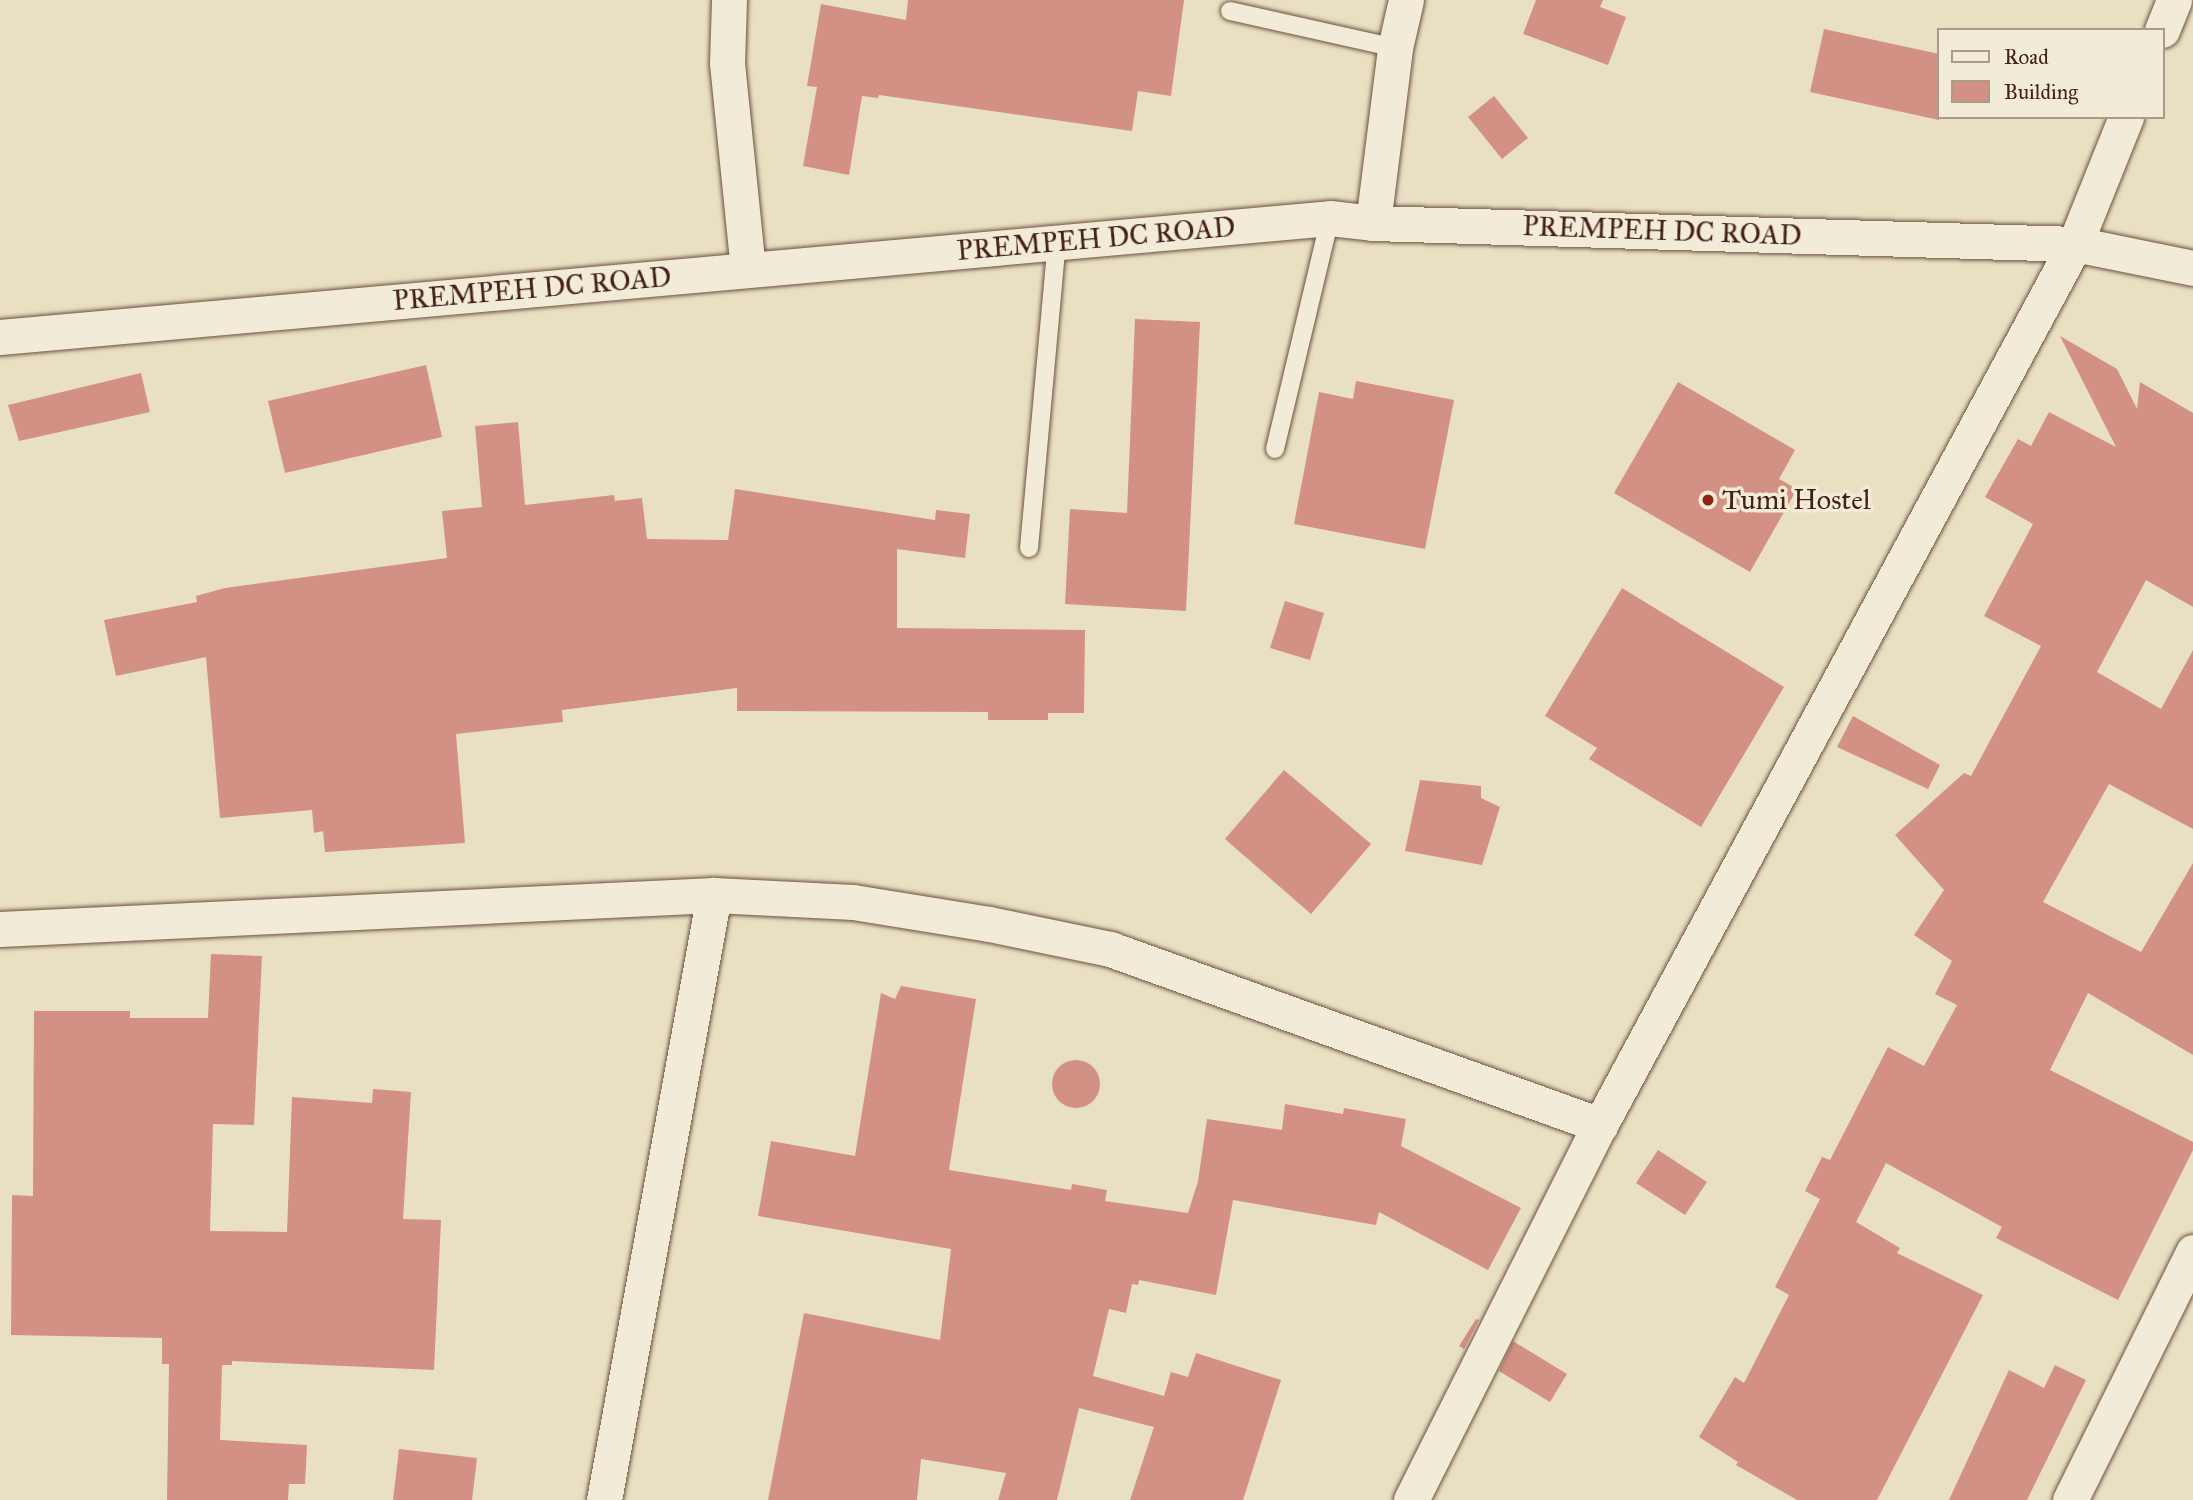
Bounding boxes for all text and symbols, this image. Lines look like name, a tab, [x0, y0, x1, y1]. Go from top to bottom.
legend	[1938, 28, 2165, 119]
text: Road	[2004, 44, 2049, 70]
text: Building	[2004, 79, 2078, 105]
street label: PREMPEH DC ROAD	[1522, 209, 1802, 253]
street label: PREMPEH DC ROAD	[955, 210, 1237, 268]
street label: PREMPEH DC ROAD	[391, 260, 673, 318]
place label: Tumi Hostel	[1722, 483, 1870, 517]
marker: Tumi Hostel	[1700, 492, 1716, 508]

